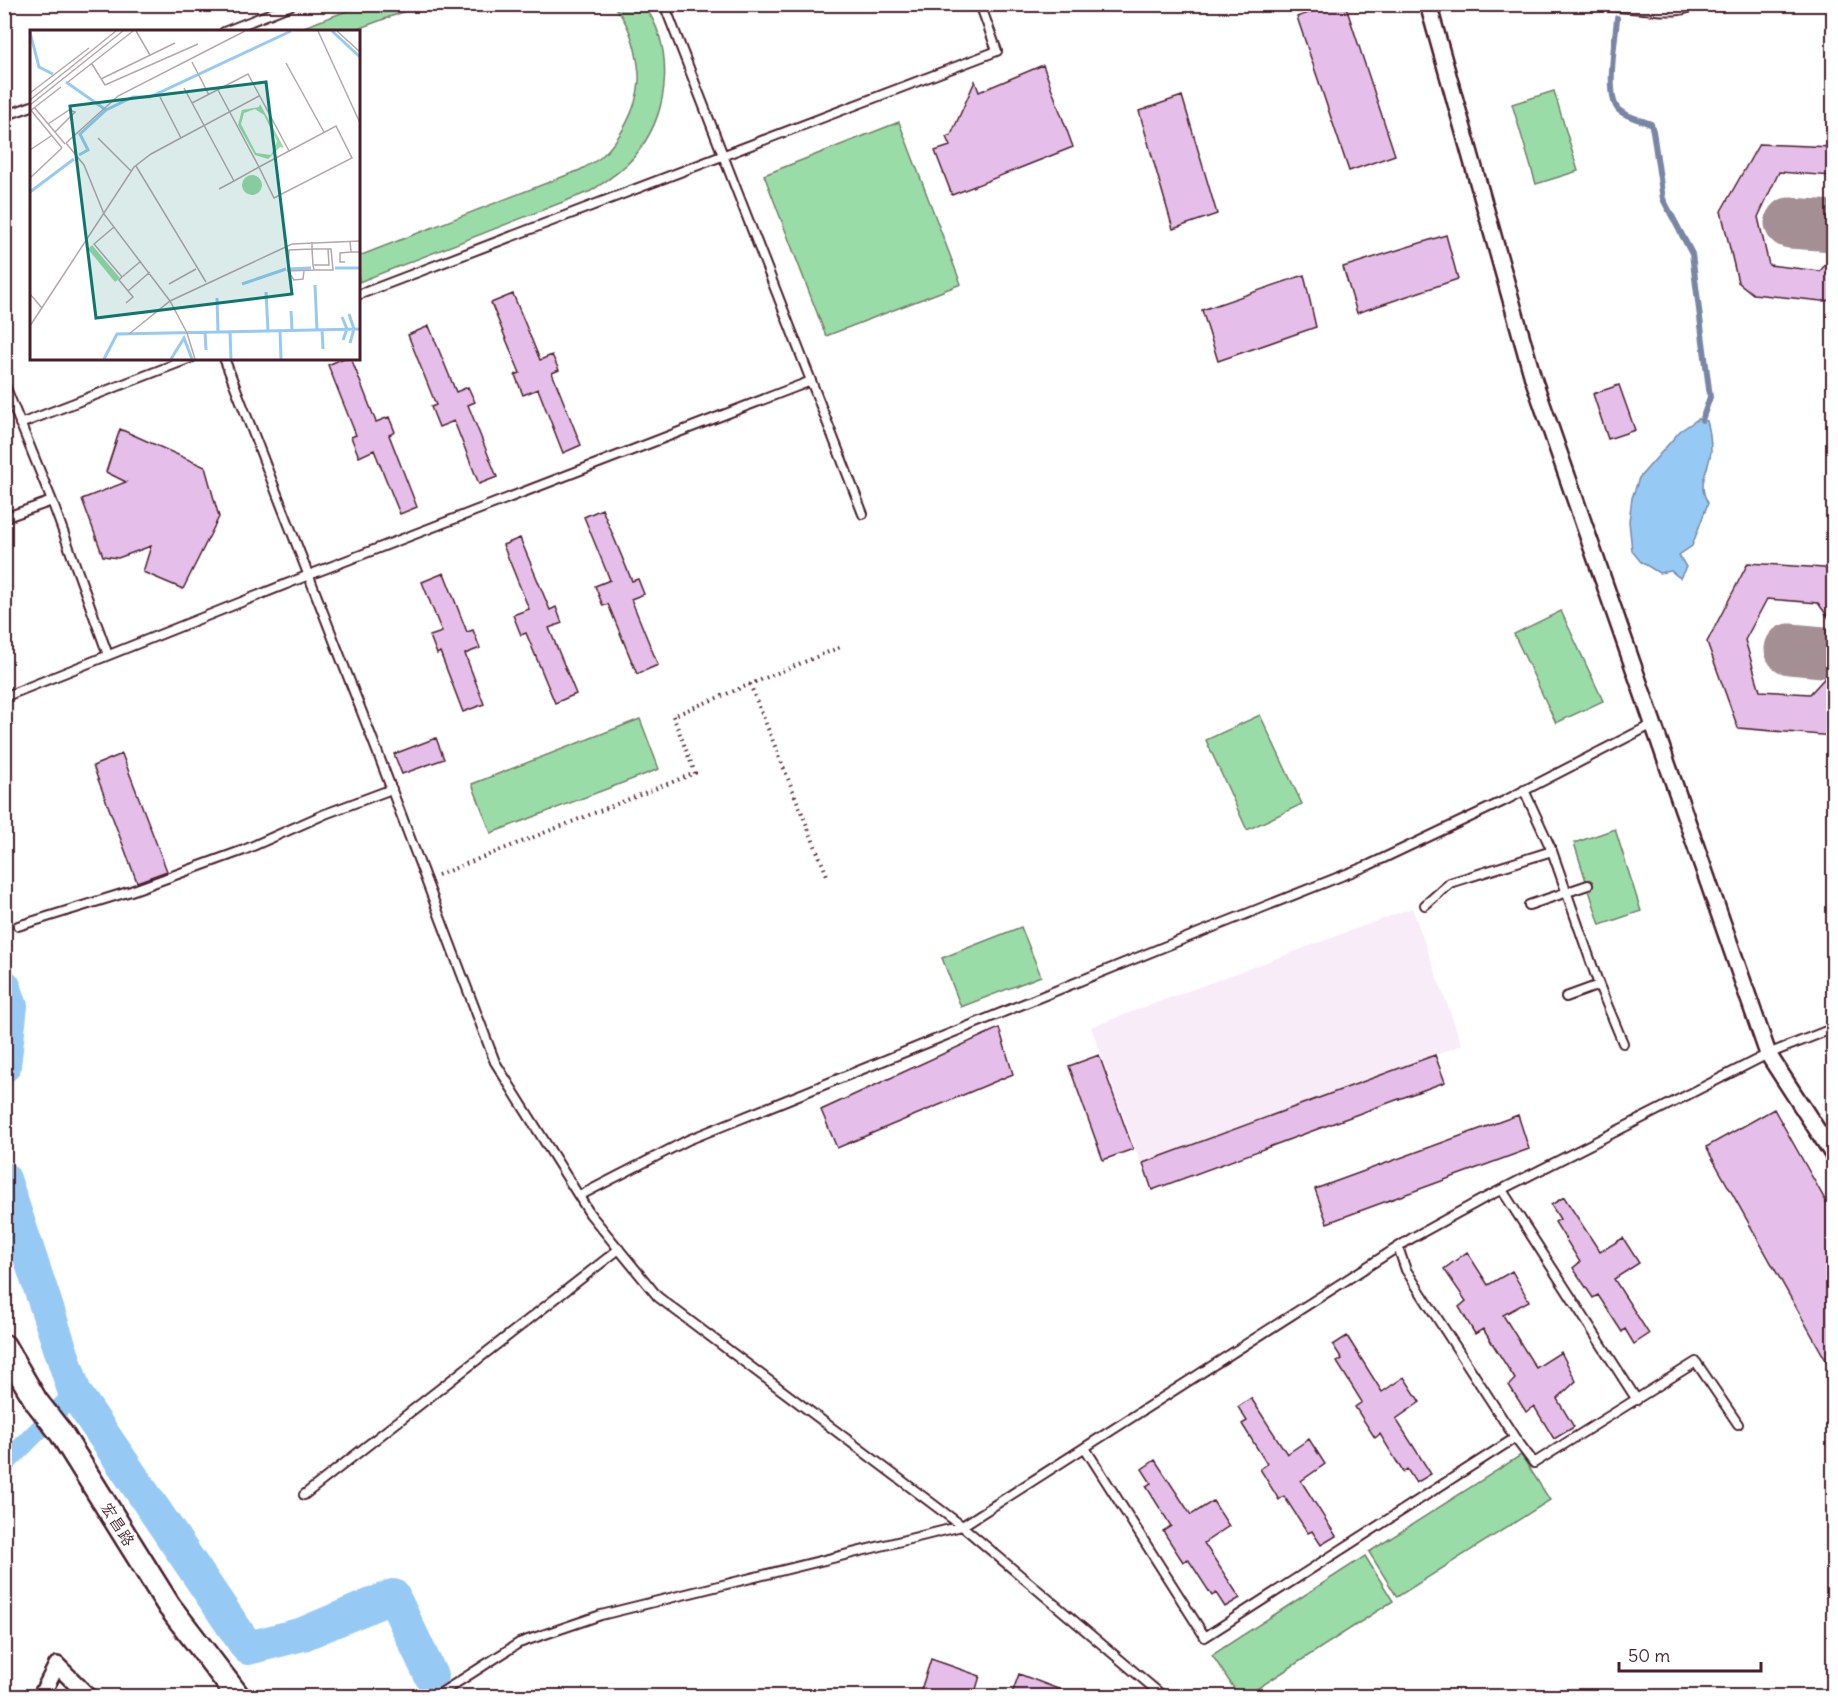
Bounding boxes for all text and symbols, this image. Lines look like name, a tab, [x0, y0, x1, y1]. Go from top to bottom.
inset map	[30, 30, 360, 360]
street label: 宏昌路	[97, 1498, 139, 1550]
scale bar	[1619, 1635, 1762, 1673]
text: 50 m	[1628, 1644, 1670, 1667]

